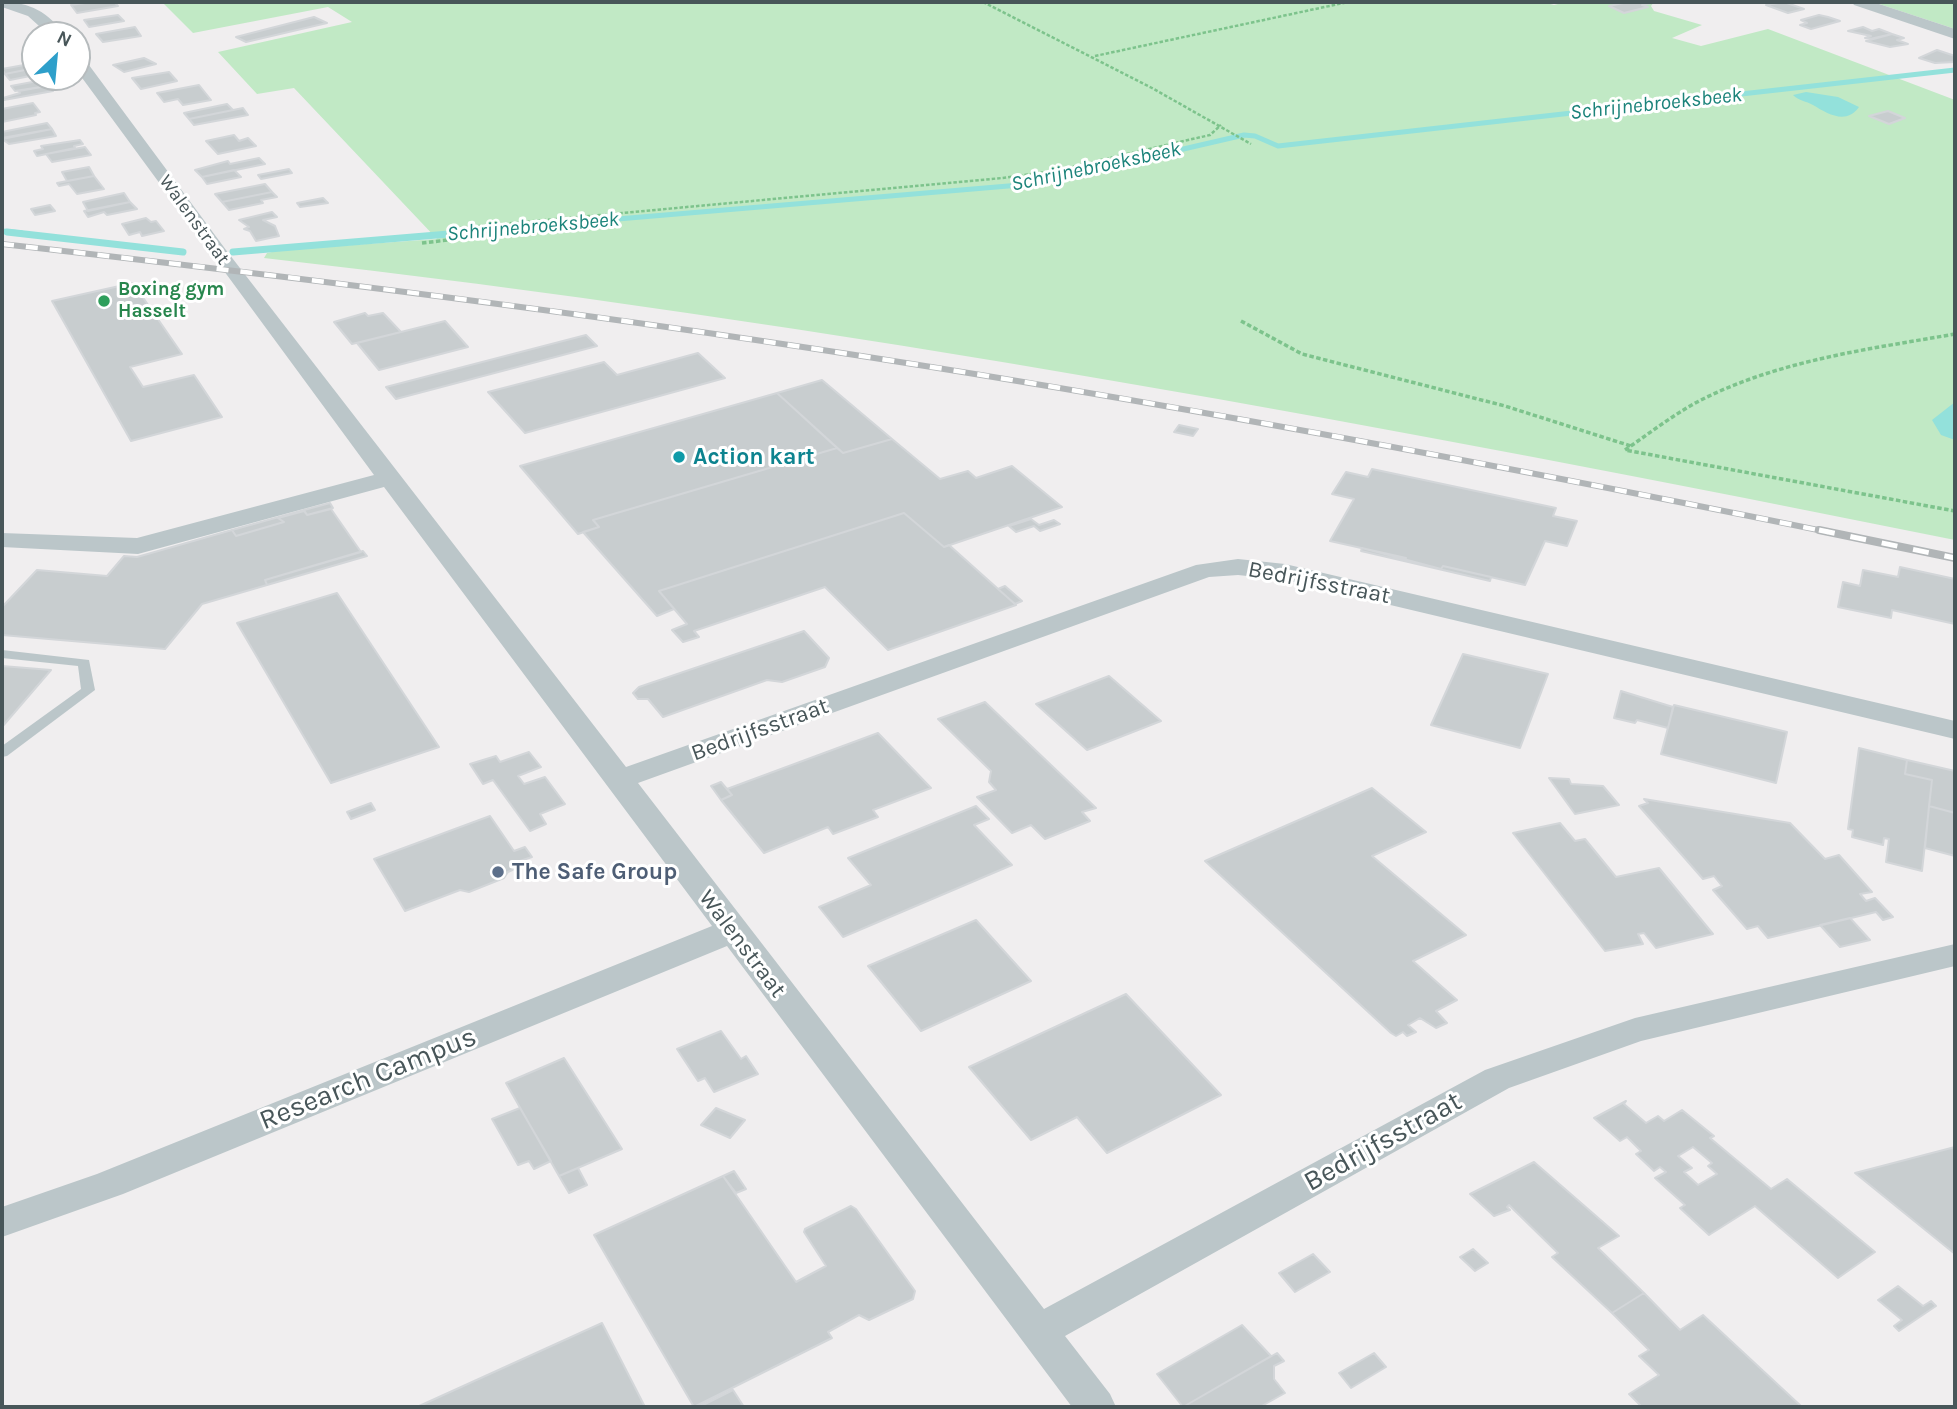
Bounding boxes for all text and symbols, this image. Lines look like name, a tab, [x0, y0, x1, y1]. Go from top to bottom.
north arrow	[21, 21, 91, 91]
text: N	[53, 26, 75, 52]
water label: Schrijnebroeksbeek	[1569, 82, 1743, 126]
water label: Schrijnebroeksbeek	[1009, 137, 1183, 197]
street label: Walenstraat	[154, 171, 234, 269]
water label: Schrijnebroeksbeek	[446, 207, 620, 247]
place label: Boxing gym Hasselt	[118, 279, 224, 323]
marker: Boxing gym Hasselt	[96, 293, 112, 309]
place label: Action kart	[693, 443, 815, 471]
marker: Action kart	[671, 449, 687, 465]
street label: Bedrijfsstraat	[1246, 556, 1392, 610]
street label: Bedrijfsstraat	[688, 692, 832, 768]
place label: The Safe Group	[512, 858, 677, 886]
marker: The Safe Group	[490, 864, 506, 880]
street label: Walenstraat	[693, 885, 791, 1003]
street label: Research Campus	[255, 1020, 481, 1138]
street label: Bedrijfsstraat	[1298, 1085, 1468, 1199]

